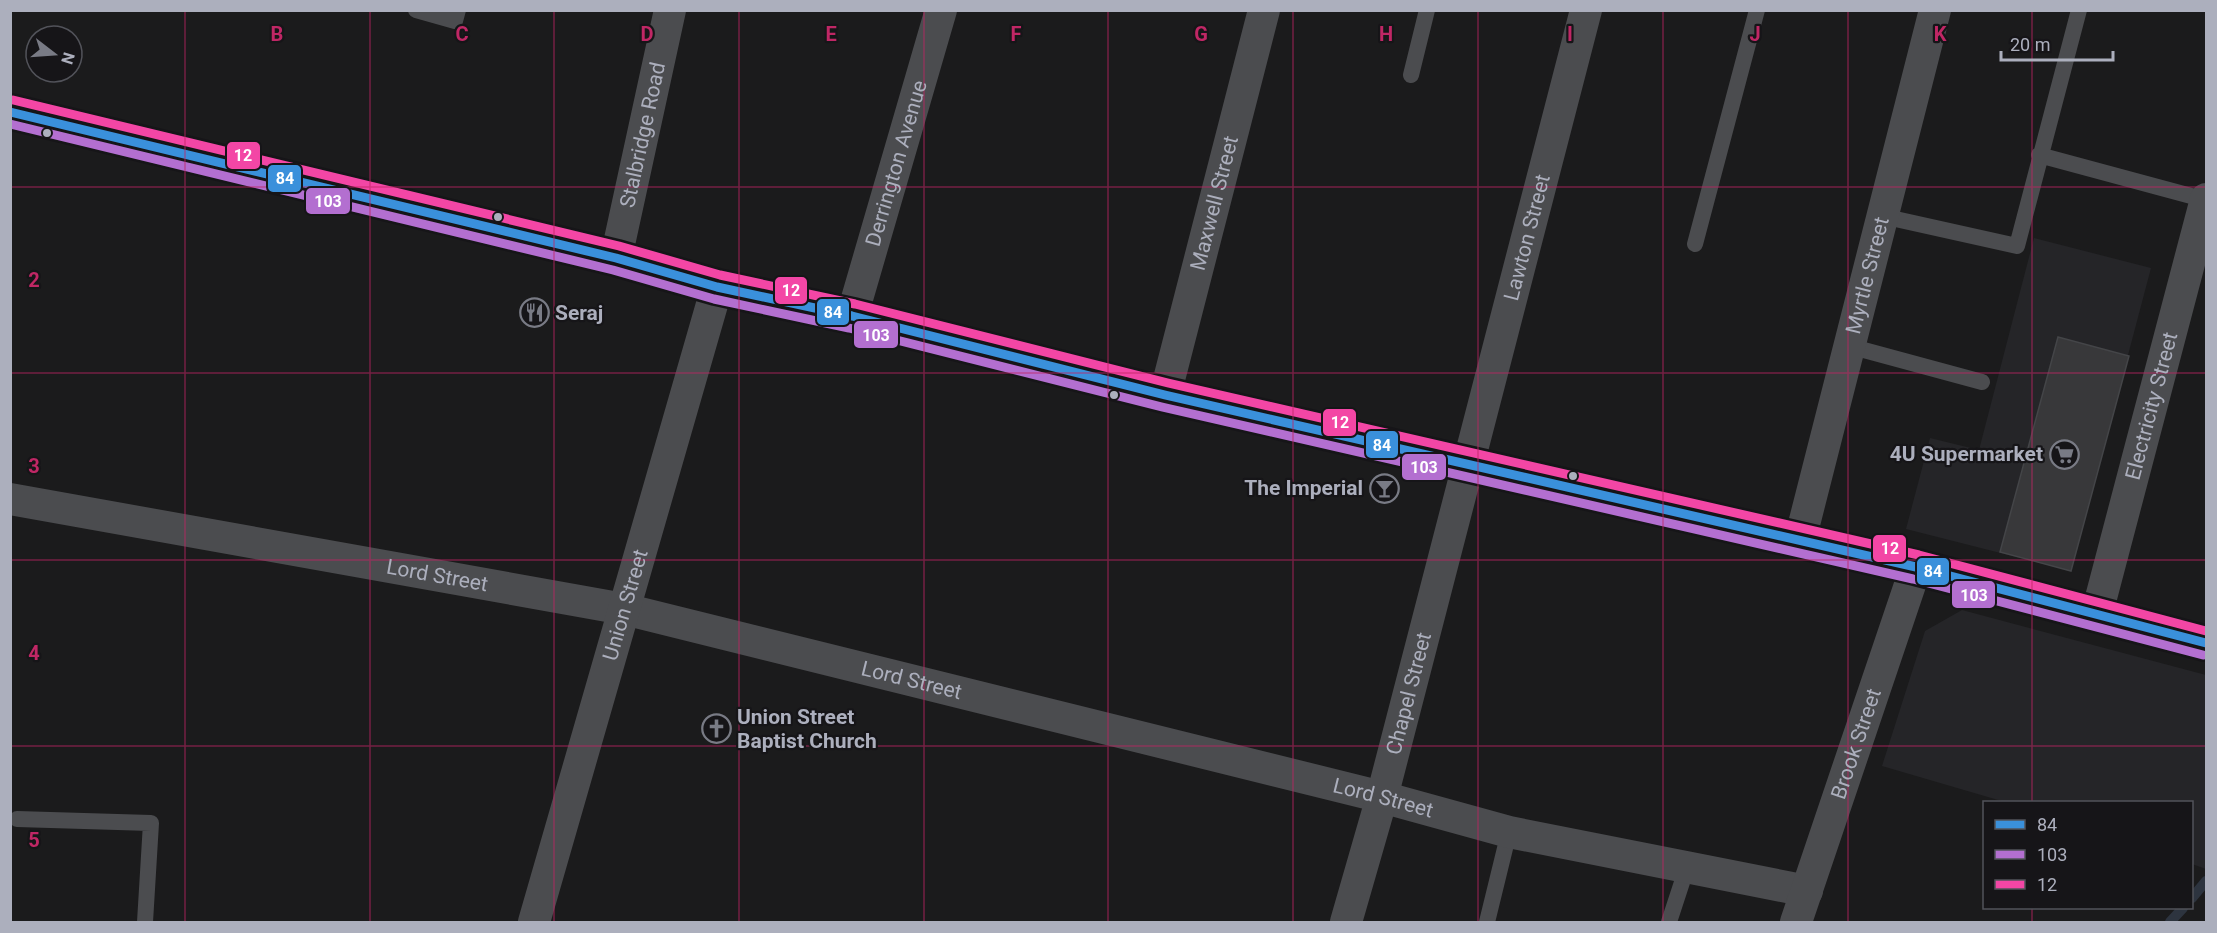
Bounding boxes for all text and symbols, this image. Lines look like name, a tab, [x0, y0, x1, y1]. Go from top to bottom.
text: B	[271, 22, 283, 46]
text: C	[455, 22, 469, 46]
text: D	[641, 22, 654, 46]
text: E	[825, 22, 837, 46]
text: F	[1011, 22, 1022, 46]
text: G	[1194, 22, 1208, 46]
text: H	[1379, 22, 1393, 46]
text: I	[1567, 22, 1573, 46]
text: J	[1749, 22, 1761, 46]
text: K	[1934, 22, 1947, 46]
north arrow	[24, 24, 84, 84]
scale bar	[2001, 24, 2114, 62]
text: 20 m	[2010, 34, 2050, 55]
text: N	[57, 50, 79, 66]
street label: Stalbridge Road	[615, 60, 670, 210]
street label: Derrington Avenue	[861, 77, 932, 249]
unlabelled marker	[41, 127, 53, 139]
street label: Maxwell Street	[1186, 133, 1243, 273]
line badge: 12	[226, 141, 261, 170]
text: 12	[234, 146, 252, 165]
line badge: 84	[267, 164, 302, 193]
text: 84	[276, 169, 294, 188]
street label: Lawton Street	[1499, 172, 1555, 303]
line badge: 103	[305, 187, 351, 215]
text: 103	[314, 192, 342, 211]
unlabelled marker	[492, 211, 504, 223]
street label: Myrtle Street	[1841, 214, 1894, 336]
text: 2	[28, 268, 40, 292]
line badge: 12	[774, 276, 808, 305]
text: 12	[782, 281, 800, 300]
restaurant icon: Seraj	[518, 297, 550, 329]
line badge: 84	[816, 298, 850, 326]
place label: Seraj	[555, 301, 603, 325]
text: 84	[824, 303, 842, 322]
line badge: 103	[853, 320, 899, 349]
text: 103	[862, 326, 890, 345]
street label: Electricity Street	[2121, 329, 2182, 483]
unlabelled marker	[1108, 389, 1120, 401]
line badge: 12	[1322, 408, 1357, 437]
text: 12	[1331, 413, 1349, 432]
line badge: 84	[1365, 430, 1399, 459]
text: 84	[1373, 436, 1391, 455]
supermarket icon: 4U Supermarket	[2048, 438, 2080, 470]
place label: 4U Supermarket	[1890, 442, 2043, 466]
line badge: 103	[1401, 453, 1447, 481]
text: 3	[28, 454, 40, 478]
text: 103	[1410, 458, 1438, 477]
unlabelled marker	[1567, 470, 1579, 482]
bar icon: The Imperial	[1368, 472, 1400, 504]
place label: The Imperial	[1244, 476, 1363, 500]
line badge: 12	[1872, 534, 1907, 563]
text: 12	[1881, 539, 1899, 558]
street label: Union Street	[598, 546, 653, 663]
street label: Lord Street	[385, 555, 490, 596]
line badge: 84	[1916, 557, 1950, 586]
text: 84	[1924, 562, 1942, 581]
line badge: 103	[1951, 580, 1996, 609]
text: 103	[1960, 586, 1988, 605]
street label: Chapel Street	[1381, 630, 1436, 757]
text: 4	[28, 641, 40, 665]
street label: Lord Street	[859, 656, 964, 704]
street label: Brook Street	[1826, 685, 1886, 802]
place label: Union Street Baptist Church	[737, 705, 877, 753]
church icon: Union Street Baptist Church	[700, 713, 732, 745]
street label: Lord Street	[1330, 773, 1436, 823]
legend	[1983, 801, 2193, 909]
text: 84	[2037, 814, 2057, 835]
text: 5	[28, 828, 40, 852]
text: 103	[2037, 844, 2067, 865]
text: 12	[2037, 874, 2057, 895]

